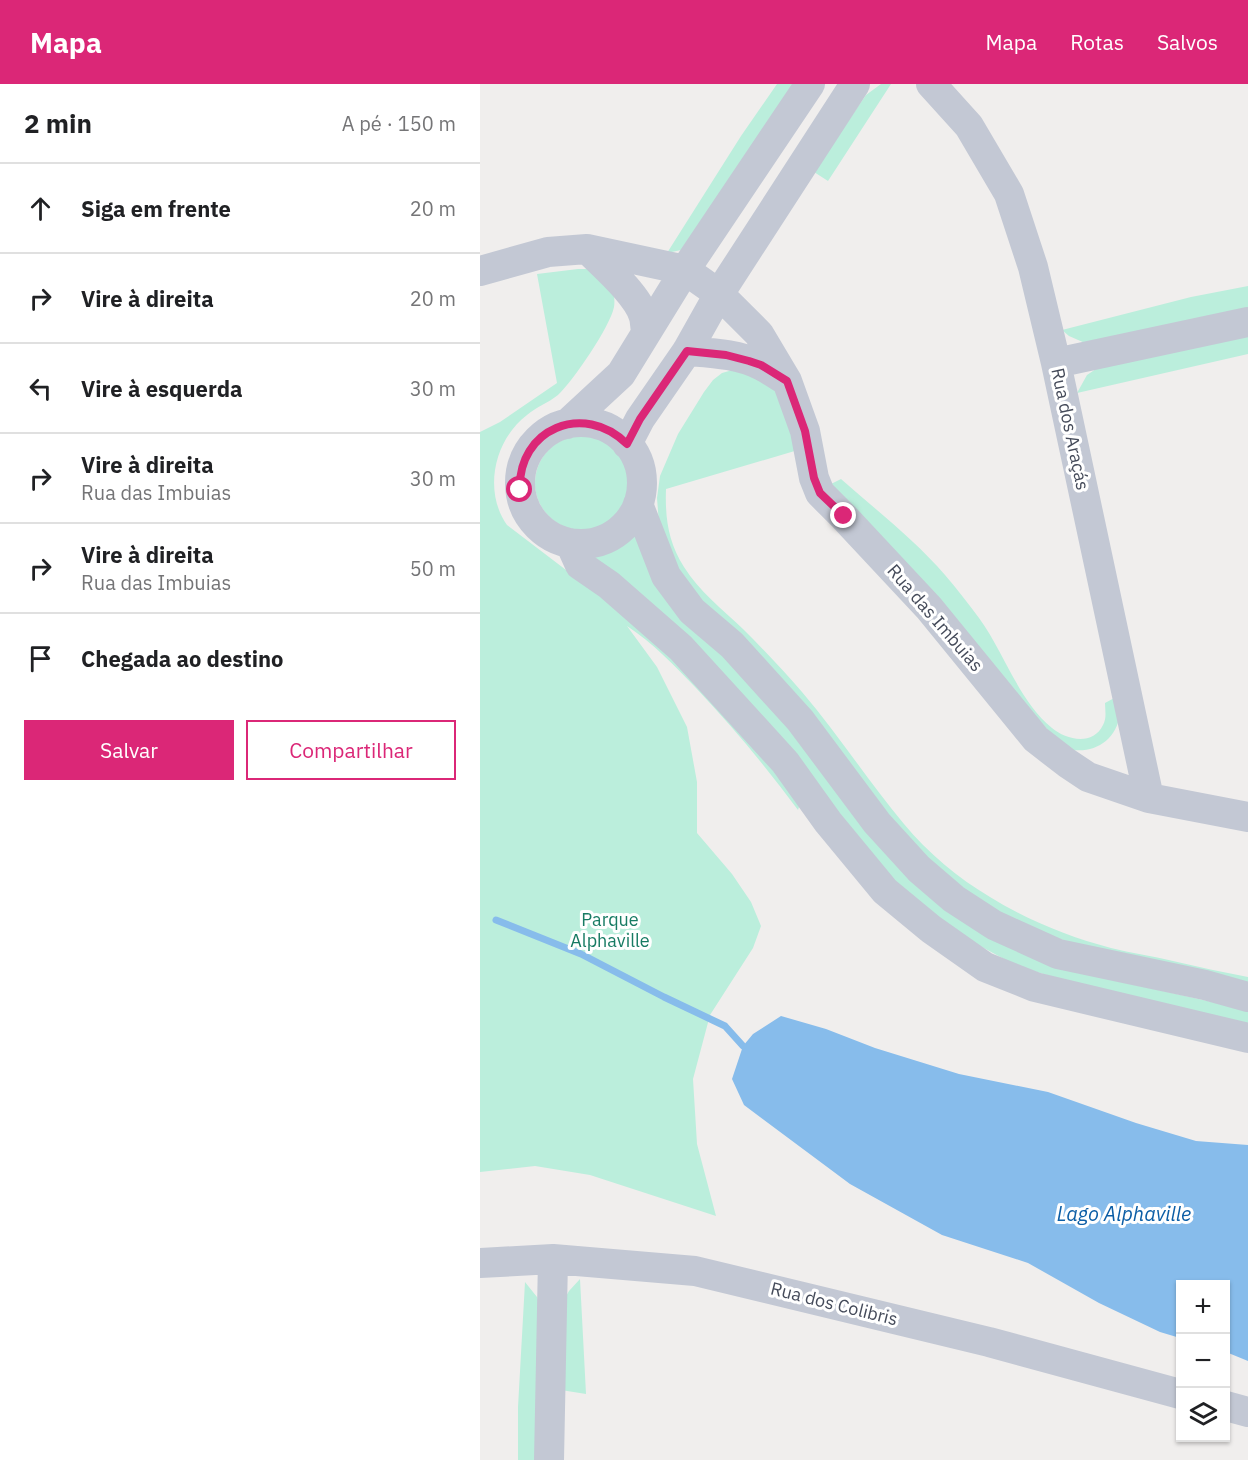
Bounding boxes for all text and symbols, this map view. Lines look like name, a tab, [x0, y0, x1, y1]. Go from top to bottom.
text: Mapa	[30, 24, 102, 61]
text: Mapa	[986, 28, 1037, 56]
text: Rotas	[1070, 28, 1124, 56]
text: Salvos	[1157, 28, 1218, 56]
text: 2 min	[24, 106, 92, 140]
text: A pé · 150 m	[342, 110, 456, 137]
icon: ahead	[24, 192, 57, 225]
text: Siga em frente	[81, 194, 231, 223]
text: 20 m	[410, 195, 456, 222]
icon: right	[24, 282, 57, 315]
text: Vire à direita	[81, 284, 214, 313]
text: 20 m	[410, 285, 456, 312]
street label: Rua dos Araçás	[1046, 366, 1095, 492]
icon: left	[24, 372, 57, 405]
text: Vire à esquerda	[81, 374, 243, 403]
text: 30 m	[410, 375, 456, 402]
text: Vire à direita	[81, 450, 214, 479]
icon: right	[24, 462, 57, 495]
text: 30 m	[410, 465, 456, 492]
route start	[506, 476, 532, 502]
text: Rua das Imbuias	[81, 479, 231, 506]
route end	[830, 502, 856, 528]
text: Vire à direita	[81, 540, 214, 569]
icon: right	[24, 552, 57, 585]
text: 50 m	[410, 555, 456, 582]
street label: Rua das Imbuias	[882, 559, 988, 676]
text: Rua das Imbuias	[81, 569, 231, 596]
icon: arrive	[24, 642, 57, 675]
text: Chegada ao destino	[81, 644, 284, 673]
button: Salvar	[24, 720, 234, 780]
button: Compartilhar	[246, 720, 456, 780]
park label: Parque Alphaville	[570, 908, 650, 952]
water label: Lago Alphaville	[1057, 1200, 1191, 1227]
street label: Rua dos Colibris	[768, 1277, 900, 1330]
map controls	[1176, 1280, 1230, 1442]
button: +	[1176, 1280, 1230, 1334]
button: −	[1176, 1334, 1230, 1388]
button: layers	[1176, 1388, 1230, 1442]

